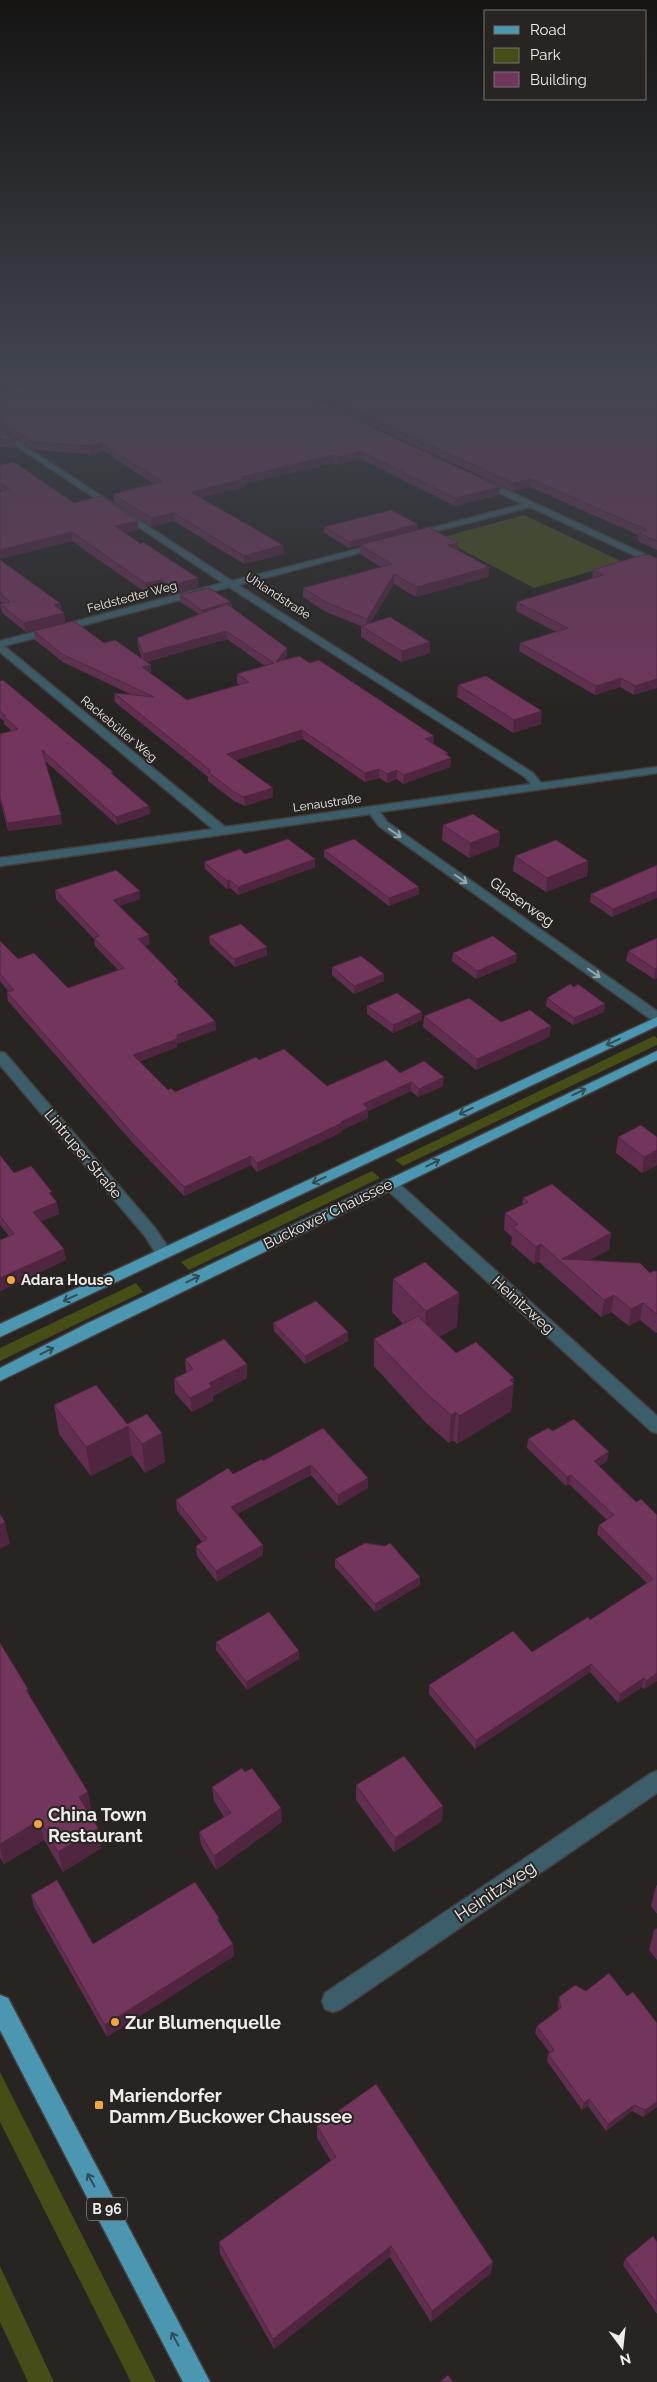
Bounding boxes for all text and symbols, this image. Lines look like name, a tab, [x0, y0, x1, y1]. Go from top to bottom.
legend	[484, 10, 647, 100]
text: Road	[530, 21, 566, 39]
text: Park	[530, 46, 561, 64]
text: Building	[530, 71, 587, 89]
street label: Uhlandstraße	[243, 570, 313, 622]
street label: Feldstedter Weg	[86, 578, 178, 616]
street label: Rackebüller Weg	[78, 693, 160, 765]
street label: Lenaustraße	[292, 791, 362, 815]
one-way arrow	[388, 828, 402, 838]
street label: Glaserweg	[486, 873, 558, 931]
one-way arrow	[454, 874, 468, 884]
one-way arrow	[587, 968, 601, 978]
one-way arrow	[606, 1038, 621, 1047]
one-way arrow	[572, 1087, 587, 1097]
street label: Lintruper Straße	[40, 1106, 126, 1203]
one-way arrow	[459, 1107, 474, 1116]
one-way arrow	[426, 1158, 441, 1168]
street label: Buckower Chaussee	[261, 1175, 395, 1253]
one-way arrow	[312, 1176, 327, 1186]
place label: Adara House	[21, 1271, 113, 1289]
street label: Heinitzweg	[488, 1272, 558, 1338]
marker: Adara House	[5, 1274, 17, 1286]
one-way arrow	[185, 1274, 200, 1284]
one-way arrow	[63, 1294, 78, 1303]
one-way arrow	[39, 1346, 54, 1355]
place label: China Town Restaurant	[48, 1804, 147, 1846]
marker: China Town Restaurant	[32, 1818, 44, 1830]
street label: Heinitzweg	[451, 1856, 539, 1926]
place label: Zur Blumenquelle	[125, 2012, 281, 2033]
marker: Zur Blumenquelle	[109, 2016, 121, 2028]
place label: Mariendorfer Damm/Buckower Chaussee	[109, 2085, 352, 2127]
marker: Mariendorfer Damm/Buckower Chaussee	[93, 2099, 105, 2111]
one-way arrow	[86, 2172, 96, 2187]
road number: B 96	[87, 2198, 127, 2220]
north arrow	[597, 2322, 647, 2372]
one-way arrow	[170, 2332, 179, 2347]
text: N	[618, 2350, 633, 2369]

